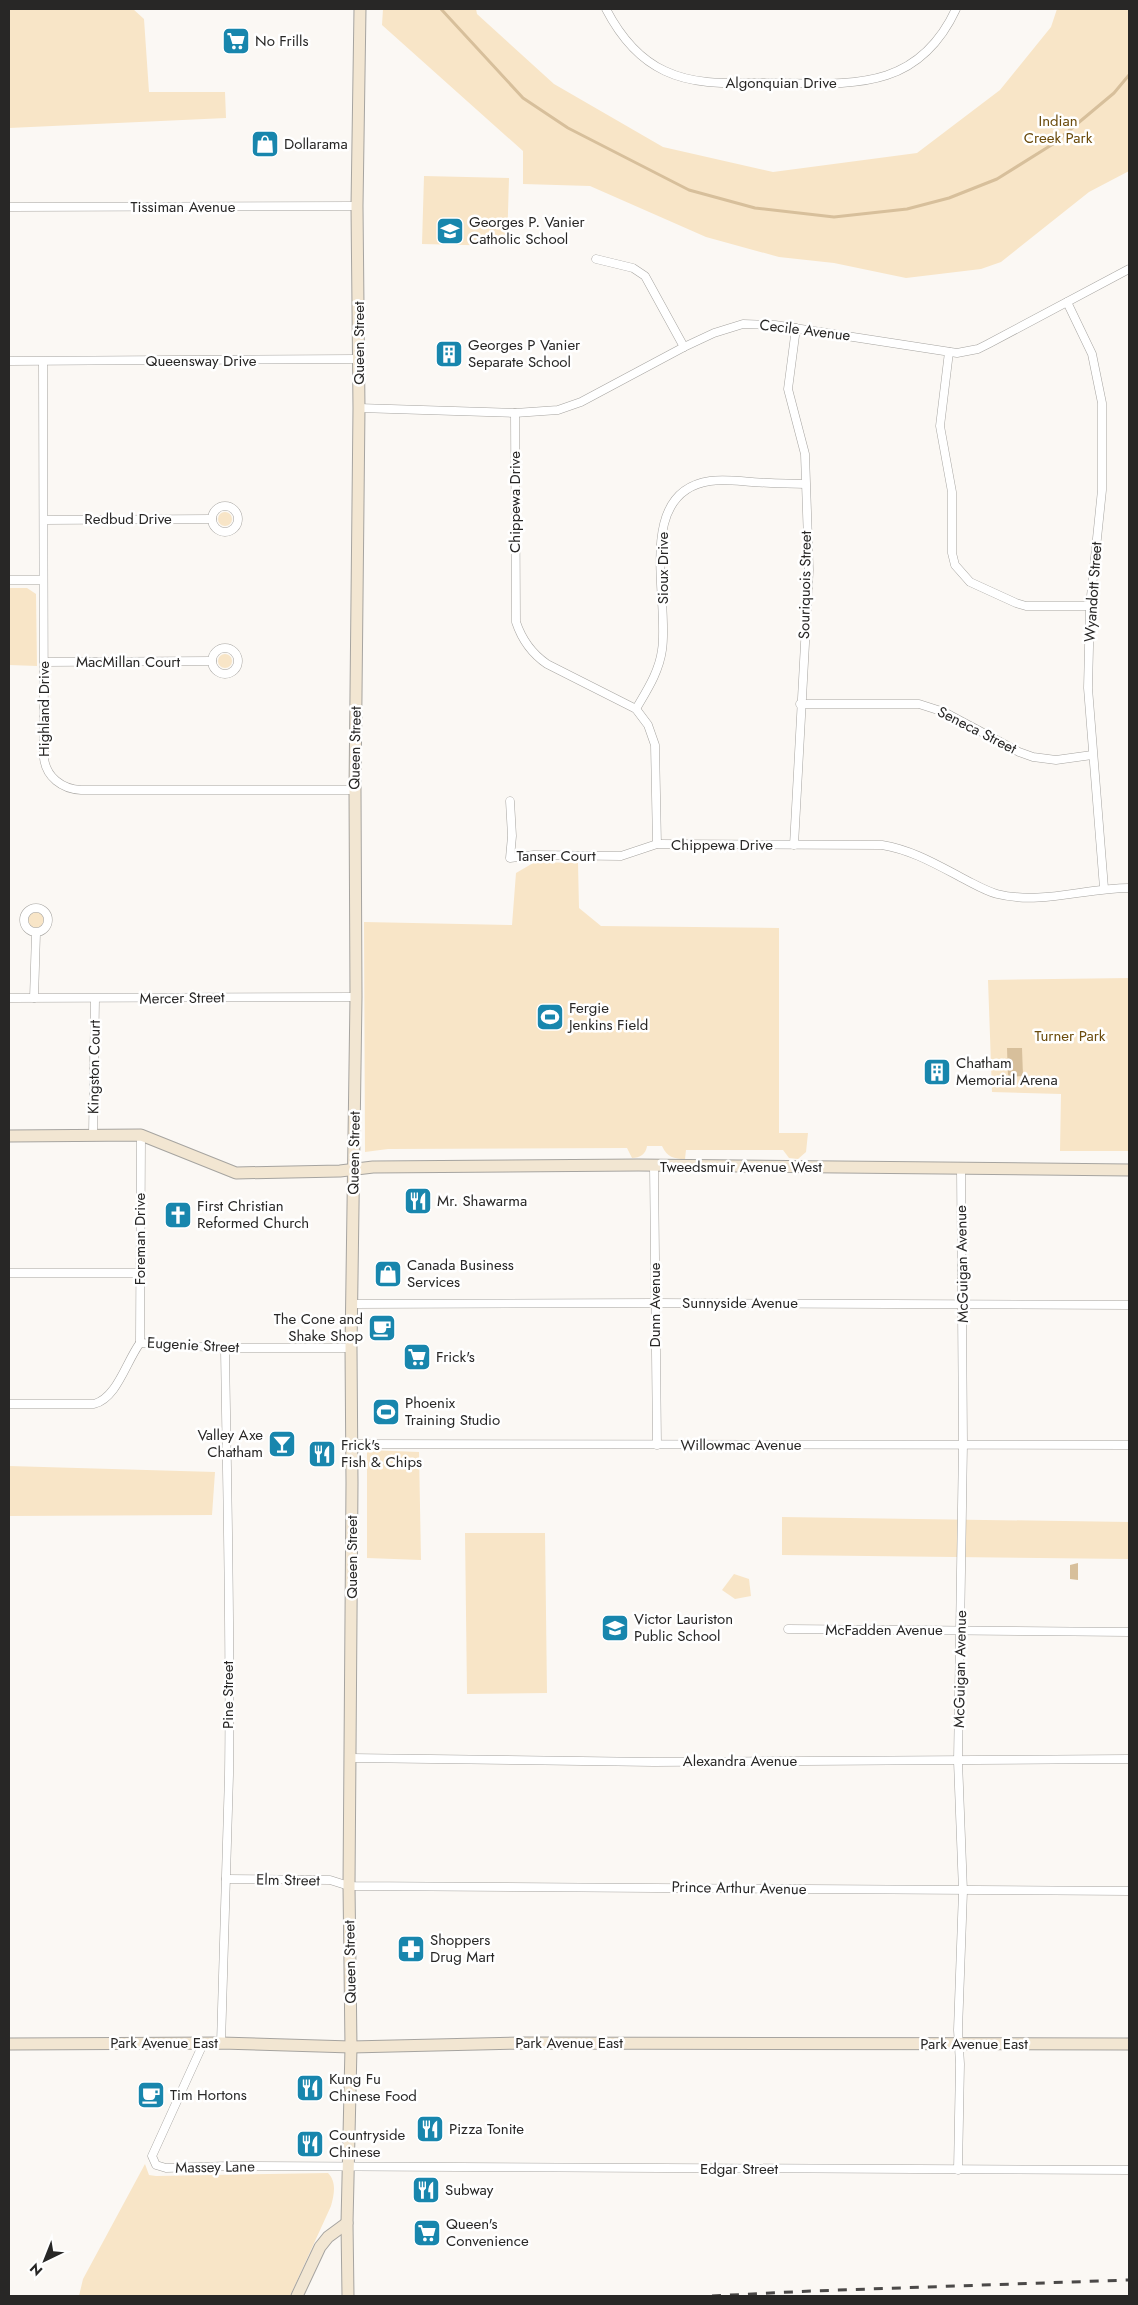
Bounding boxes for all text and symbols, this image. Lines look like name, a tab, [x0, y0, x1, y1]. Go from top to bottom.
supermarket icon: No Frills	[221, 26, 251, 56]
place label: No Frills	[255, 30, 309, 52]
street label: Algonquian Drive	[725, 72, 837, 94]
park label: Indian Creek Park	[1024, 110, 1093, 149]
shop icon: Dollarama	[250, 129, 280, 159]
place label: Dollarama	[284, 133, 348, 155]
street label: Tissiman Avenue	[131, 196, 236, 218]
place label: Georges P. Vanier Catholic School	[469, 211, 586, 250]
school or university icon: Georges P. Vanier Catholic School	[435, 216, 465, 246]
street label: Queen Street	[348, 301, 370, 385]
street label: Cecile Avenue	[758, 314, 852, 347]
place label: Georges P Vanier Separate School	[468, 334, 581, 373]
building icon: Georges P Vanier Separate School	[434, 339, 464, 369]
street label: Queensway Drive	[146, 350, 257, 372]
street label: Chippewa Drive	[504, 451, 526, 553]
street label: Redbud Drive	[84, 508, 172, 530]
street label: Souriquois Street	[793, 530, 817, 639]
street label: Sioux Drive	[652, 532, 674, 604]
street label: Wyandott Street	[1079, 541, 1108, 643]
street label: MacMillan Court	[76, 651, 180, 673]
street label: Highland Drive	[33, 661, 55, 757]
street label: Seneca Street	[934, 701, 1021, 760]
street label: Queen Street	[343, 706, 367, 790]
street label: Chippewa Drive	[671, 834, 773, 856]
street label: Tanser Court	[516, 845, 596, 867]
street label: Mercer Street	[139, 986, 225, 1010]
place label: Fergie Jenkins Field	[567, 997, 648, 1036]
sports icon: Fergie Jenkins Field	[535, 1002, 565, 1032]
street label: Kingston Court	[82, 1019, 106, 1114]
park label: Turner Park	[1035, 1025, 1106, 1047]
place label: Chatham Memorial Arena	[956, 1052, 1058, 1091]
building icon: Chatham Memorial Arena	[922, 1057, 952, 1087]
street label: Queen Street	[342, 1111, 366, 1195]
street label: Tweedsmuir Avenue West	[660, 1156, 822, 1178]
restaurant icon: Mr. Shawarma	[403, 1186, 433, 1216]
place label: Mr. Shawarma	[437, 1190, 527, 1212]
street label: Foreman Drive	[129, 1192, 151, 1285]
place label: First Christian Reformed Church	[197, 1195, 309, 1234]
church icon: First Christian Reformed Church	[163, 1200, 193, 1230]
street label: McGuigan Avenue	[950, 1205, 974, 1323]
place label: Canada Business Services	[407, 1254, 514, 1293]
shop icon: Canada Business Services	[373, 1259, 403, 1289]
street label: Dunn Avenue	[644, 1262, 666, 1348]
street label: Sunnyside Avenue	[682, 1292, 798, 1314]
place label: The Cone and Shake Shop	[274, 1308, 363, 1347]
cafe icon: The Cone and Shake Shop	[367, 1313, 397, 1343]
street label: Eugenie Street	[146, 1332, 240, 1358]
supermarket icon: Frick's	[402, 1342, 432, 1372]
place label: Frick's	[436, 1346, 475, 1368]
place label: Phoenix Training Studio	[405, 1392, 500, 1431]
sports icon: Phoenix Training Studio	[371, 1397, 401, 1427]
place label: Valley Axe Chatham	[197, 1424, 263, 1463]
bar icon: Valley Axe Chatham	[267, 1429, 297, 1459]
place label: Frick's Fish & Chips	[341, 1434, 422, 1473]
street label: Willowmac Avenue	[680, 1434, 802, 1456]
restaurant icon: Frick's Fish & Chips	[307, 1439, 337, 1469]
street label: Queen Street	[341, 1515, 363, 1599]
place label: Victor Lauriston Public School	[634, 1608, 733, 1647]
street label: McGuigan Avenue	[948, 1610, 972, 1728]
school or university icon: Victor Lauriston Public School	[600, 1613, 630, 1643]
street label: McFadden Avenue	[825, 1619, 943, 1641]
street label: Pine Street	[217, 1661, 239, 1729]
street label: Alexandra Avenue	[683, 1750, 797, 1772]
street label: Elm Street	[256, 1868, 320, 1892]
street label: Prince Arthur Avenue	[671, 1876, 807, 1900]
street label: Queen Street	[338, 1920, 362, 2004]
place label: Shoppers Drug Mart	[430, 1929, 495, 1968]
pharmacy icon: Shoppers Drug Mart	[396, 1934, 426, 1964]
street label: Park Avenue East	[110, 2032, 218, 2054]
street label: Park Avenue East	[515, 2032, 623, 2054]
street label: Park Avenue East	[920, 2033, 1028, 2055]
place label: Kung Fu Chinese Food	[329, 2068, 417, 2107]
restaurant icon: Kung Fu Chinese Food	[295, 2073, 325, 2103]
cafe icon: Tim Hortons	[136, 2080, 166, 2110]
place label: Tim Hortons	[170, 2084, 247, 2106]
restaurant icon: Pizza Tonite	[415, 2114, 445, 2144]
place label: Pizza Tonite	[449, 2118, 524, 2140]
place label: Countryside Chinese	[329, 2124, 406, 2163]
restaurant icon: Countryside Chinese	[295, 2129, 325, 2159]
street label: Massey Lane	[175, 2155, 255, 2179]
street label: Edgar Street	[700, 2158, 778, 2180]
restaurant icon: Subway	[411, 2175, 441, 2205]
place label: Subway	[445, 2179, 494, 2201]
place label: Queen's Convenience	[446, 2213, 529, 2252]
supermarket icon: Queen's Convenience	[412, 2218, 442, 2248]
north arrow	[20, 2235, 70, 2285]
text: N	[25, 2258, 47, 2281]

